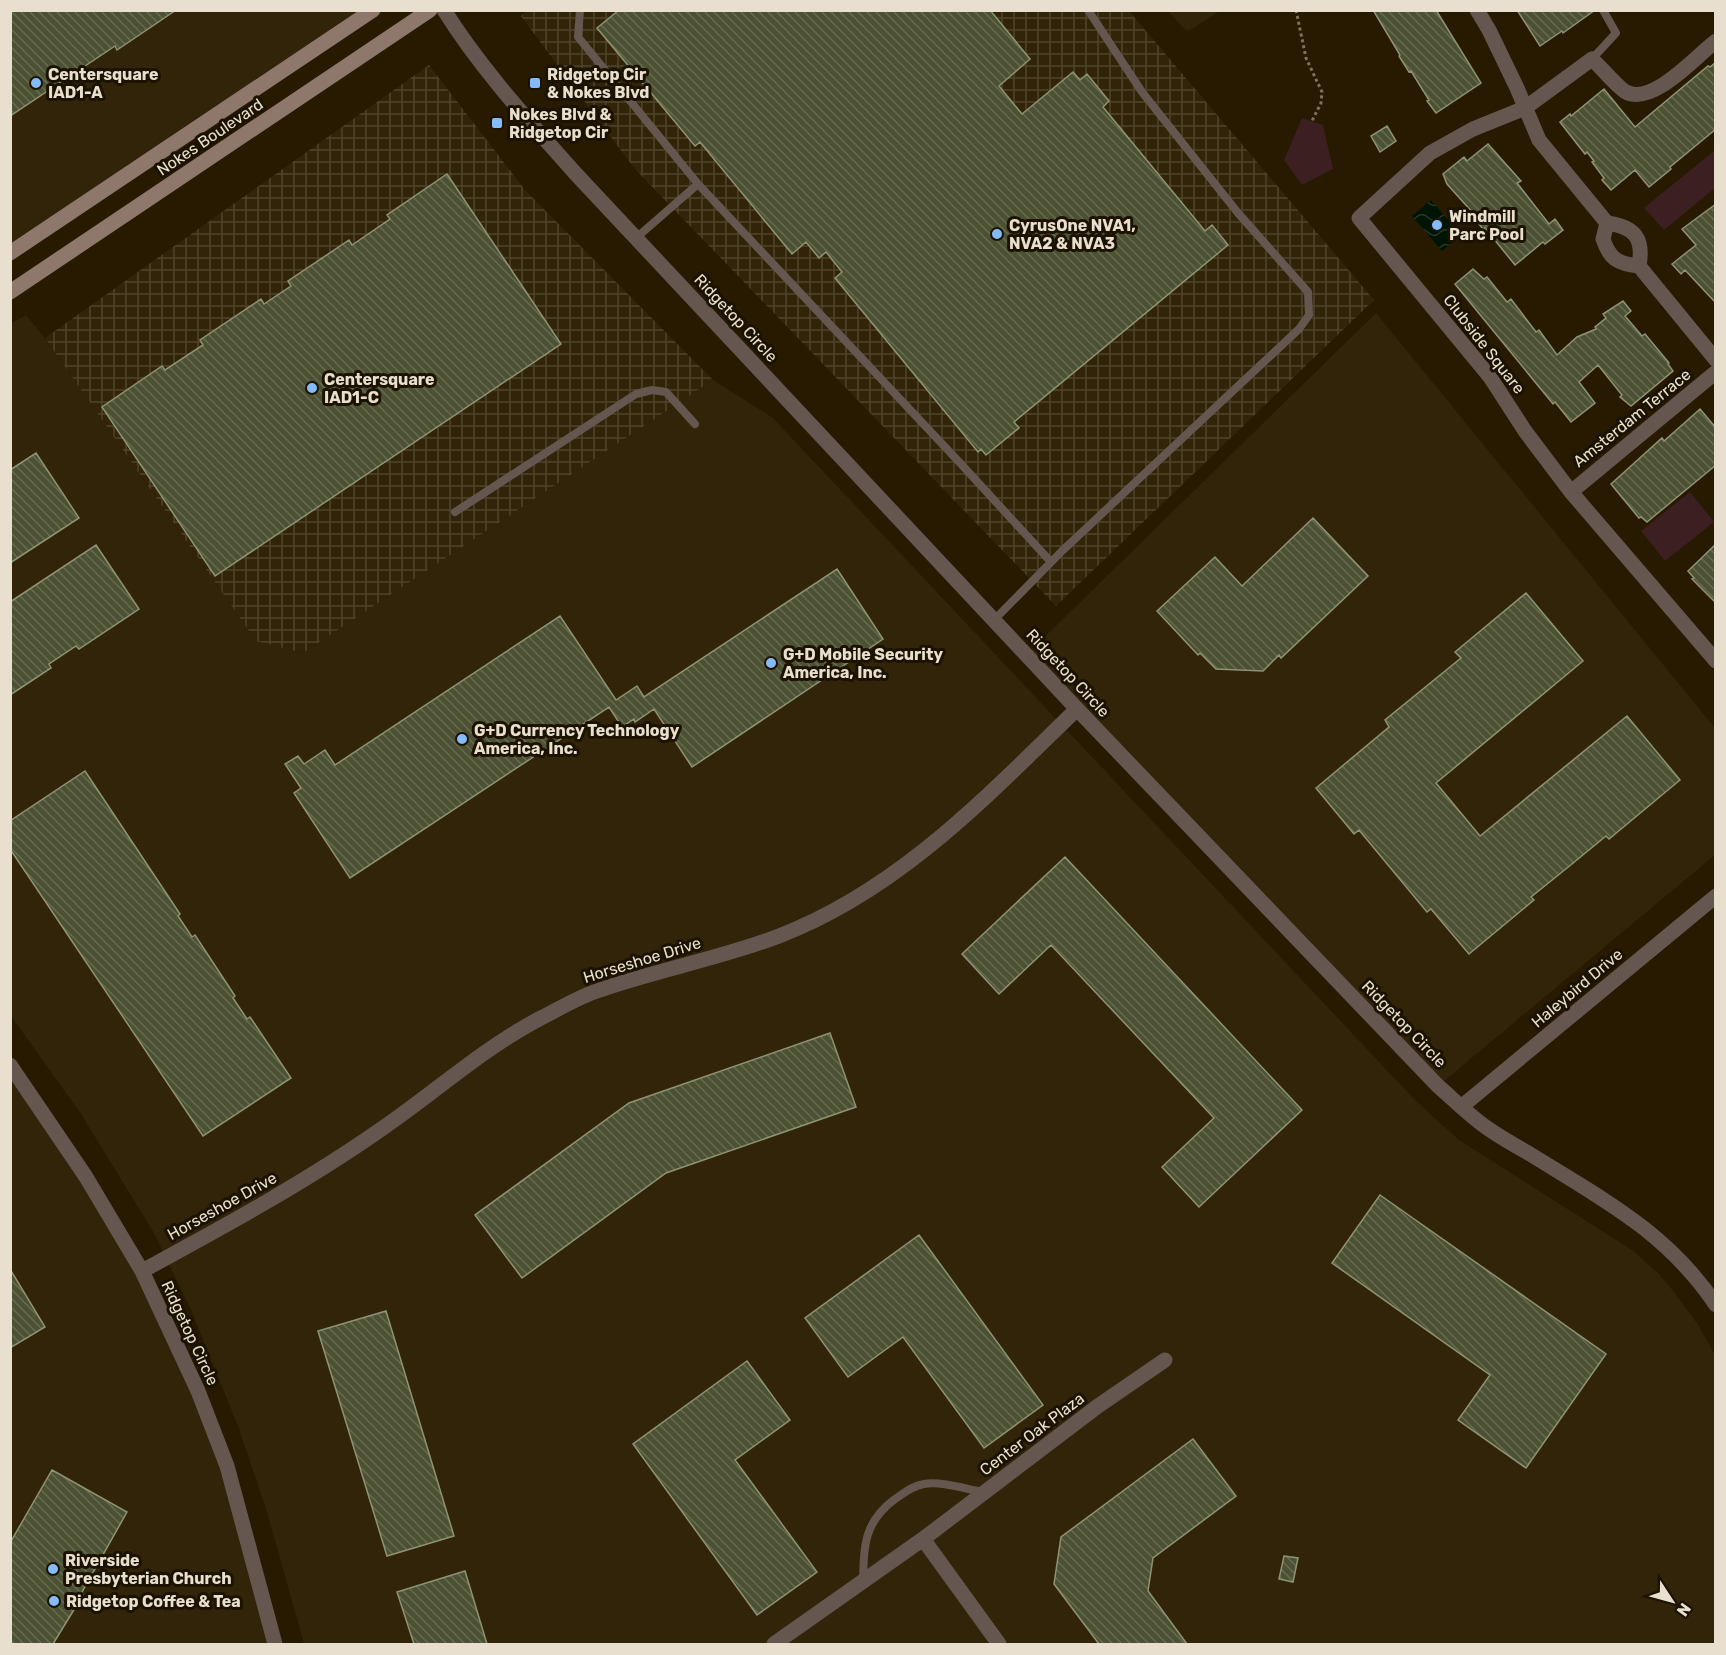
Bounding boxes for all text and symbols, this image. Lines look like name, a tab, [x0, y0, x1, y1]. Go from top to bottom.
place label: Centersquare IAD1-A	[48, 65, 159, 102]
place label: Ridgetop Cir & Nokes Blvd	[547, 65, 649, 102]
marker: Centersquare IAD1-A	[29, 76, 43, 90]
marker: Ridgetop Cir & Nokes Blvd	[528, 76, 542, 90]
street label: Nokes Boulevard	[153, 94, 267, 180]
place label: Nokes Blvd & Ridgetop Cir	[509, 105, 612, 142]
marker: Nokes Blvd & Ridgetop Cir	[490, 116, 504, 130]
place label: Windmill Parc Pool	[1449, 207, 1524, 244]
place label: CyrusOne NVA1, NVA2 & NVA3	[1009, 216, 1136, 253]
marker: Windmill Parc Pool	[1430, 218, 1444, 232]
marker: CyrusOne NVA1, NVA2 & NVA3	[990, 227, 1004, 241]
street label: Ridgetop Circle	[690, 270, 782, 366]
street label: Clubside Square	[1439, 290, 1529, 398]
street label: Amsterdam Terrace	[1569, 365, 1695, 471]
place label: Centersquare IAD1-C	[324, 370, 435, 407]
marker: Centersquare IAD1-C	[305, 381, 319, 395]
street label: Ridgetop Circle	[1022, 625, 1114, 721]
place label: G+D Mobile Security America, Inc.	[783, 645, 943, 682]
marker: G+D Mobile Security America, Inc.	[764, 656, 778, 670]
place label: G+D Currency Technology America, Inc.	[474, 721, 680, 758]
marker: G+D Currency Technology America, Inc.	[455, 732, 469, 746]
street label: Horseshoe Drive	[581, 933, 703, 987]
street label: Haleybird Drive	[1528, 944, 1626, 1032]
street label: Ridgetop Circle	[1358, 977, 1450, 1071]
street label: Horseshoe Drive	[164, 1168, 280, 1244]
street label: Ridgetop Circle	[157, 1278, 223, 1388]
street label: Center Oak Plaza	[976, 1389, 1088, 1479]
place label: Riverside Presbyterian Church	[65, 1551, 232, 1588]
marker: Riverside Presbyterian Church	[46, 1562, 60, 1576]
north arrow	[1642, 1571, 1702, 1631]
place label: Ridgetop Coffee & Tea	[66, 1592, 241, 1611]
marker: Ridgetop Coffee & Tea	[47, 1594, 61, 1608]
text: N	[1673, 1599, 1695, 1620]

